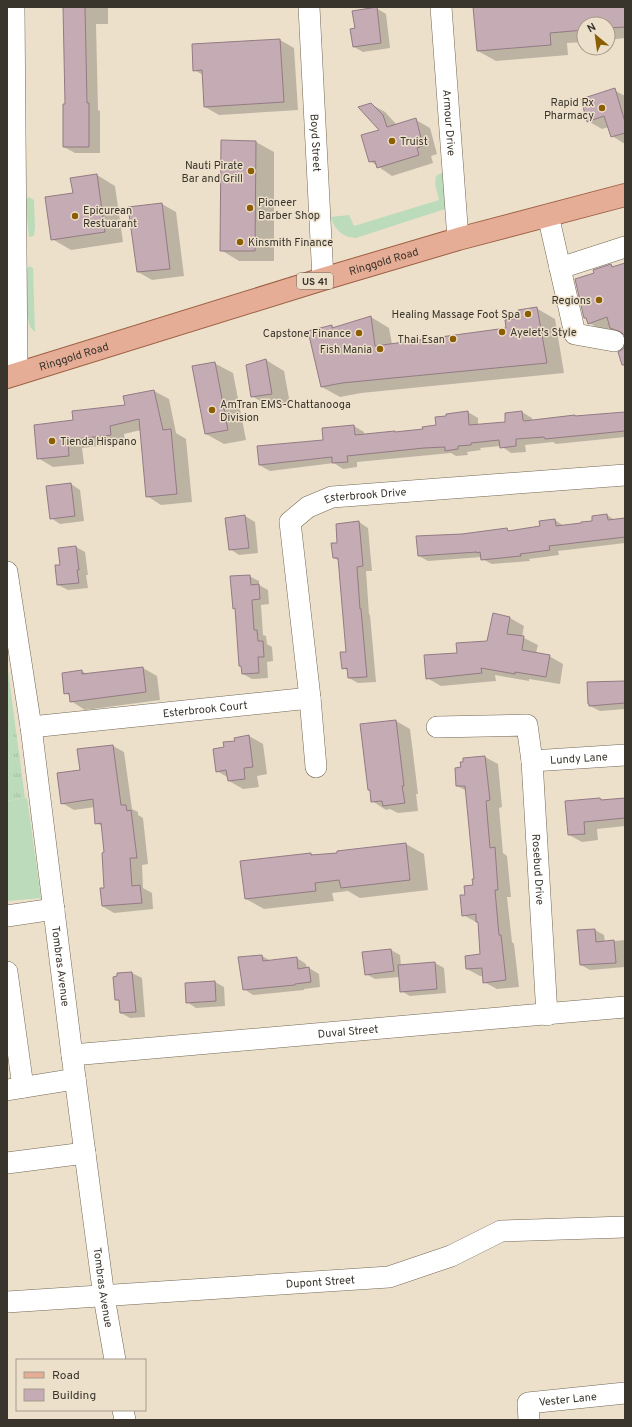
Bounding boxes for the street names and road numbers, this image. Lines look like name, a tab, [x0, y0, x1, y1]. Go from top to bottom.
street label: Armour Drive	[439, 89, 458, 157]
street label: Boyd Street	[307, 113, 323, 172]
street label: Ringgold Road	[347, 245, 420, 279]
road number: US 41	[297, 273, 333, 289]
street label: Ringgold Road	[38, 340, 111, 375]
street label: Esterbrook Drive	[322, 485, 407, 508]
street label: Esterbrook Court	[162, 699, 248, 721]
street label: Lundy Lane	[550, 750, 608, 768]
street label: Rosebud Drive	[528, 834, 546, 906]
street label: Tombras Avenue	[48, 925, 72, 1008]
street label: Duval Street	[317, 1022, 379, 1042]
street label: Tombras Avenue	[90, 1247, 115, 1329]
street label: Dupont Street	[285, 1273, 355, 1292]
street label: Vester Lane	[538, 1390, 598, 1410]

